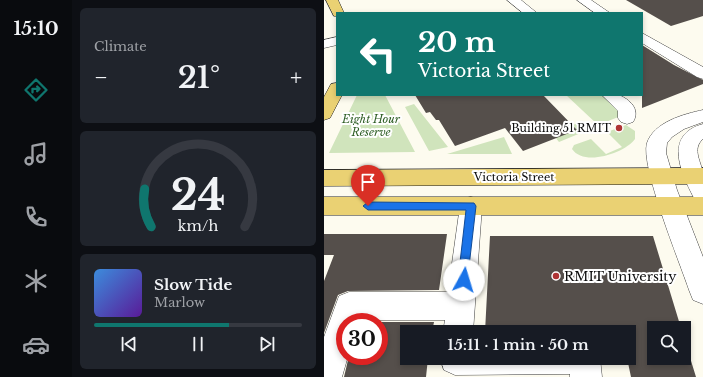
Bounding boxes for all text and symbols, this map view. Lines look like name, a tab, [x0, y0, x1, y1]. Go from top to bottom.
text: 15:10	[13, 18, 59, 40]
text: 20 m	[418, 25, 496, 60]
icon: left	[352, 28, 404, 80]
text: Climate	[94, 38, 147, 55]
text: 21°	[178, 59, 220, 96]
text: Victoria Street	[418, 60, 550, 82]
text: −	[94, 64, 108, 91]
text: +	[290, 64, 302, 91]
icon: directions	[22, 76, 50, 104]
park label: Eight Hour Reserve	[341, 112, 401, 139]
place label: Building 51 RMIT	[511, 121, 611, 135]
marker: Building 51 RMIT	[614, 123, 624, 133]
icon: music	[22, 140, 50, 168]
pin	[351, 165, 385, 206]
text: 24	[171, 169, 225, 220]
street label: Victoria Street	[473, 170, 555, 184]
icon: arrive	[357, 171, 379, 193]
icon: phone	[22, 203, 50, 231]
text: km/h	[178, 216, 218, 234]
position arrow	[443, 259, 485, 301]
icon: climate	[22, 267, 50, 295]
place label: RMIT University	[564, 268, 677, 285]
marker: RMIT University	[551, 271, 561, 281]
text: Slow Tide	[154, 275, 232, 294]
text: Marlow	[154, 294, 205, 311]
speed limit sign: 30	[336, 313, 388, 365]
map controls	[647, 321, 691, 365]
button: search	[647, 321, 691, 365]
icon: car	[22, 331, 50, 359]
icon: previous	[118, 333, 140, 355]
icon: pause	[187, 333, 209, 355]
icon: next	[256, 333, 278, 355]
text: 15:11 · 1 min · 50 m	[447, 335, 589, 354]

